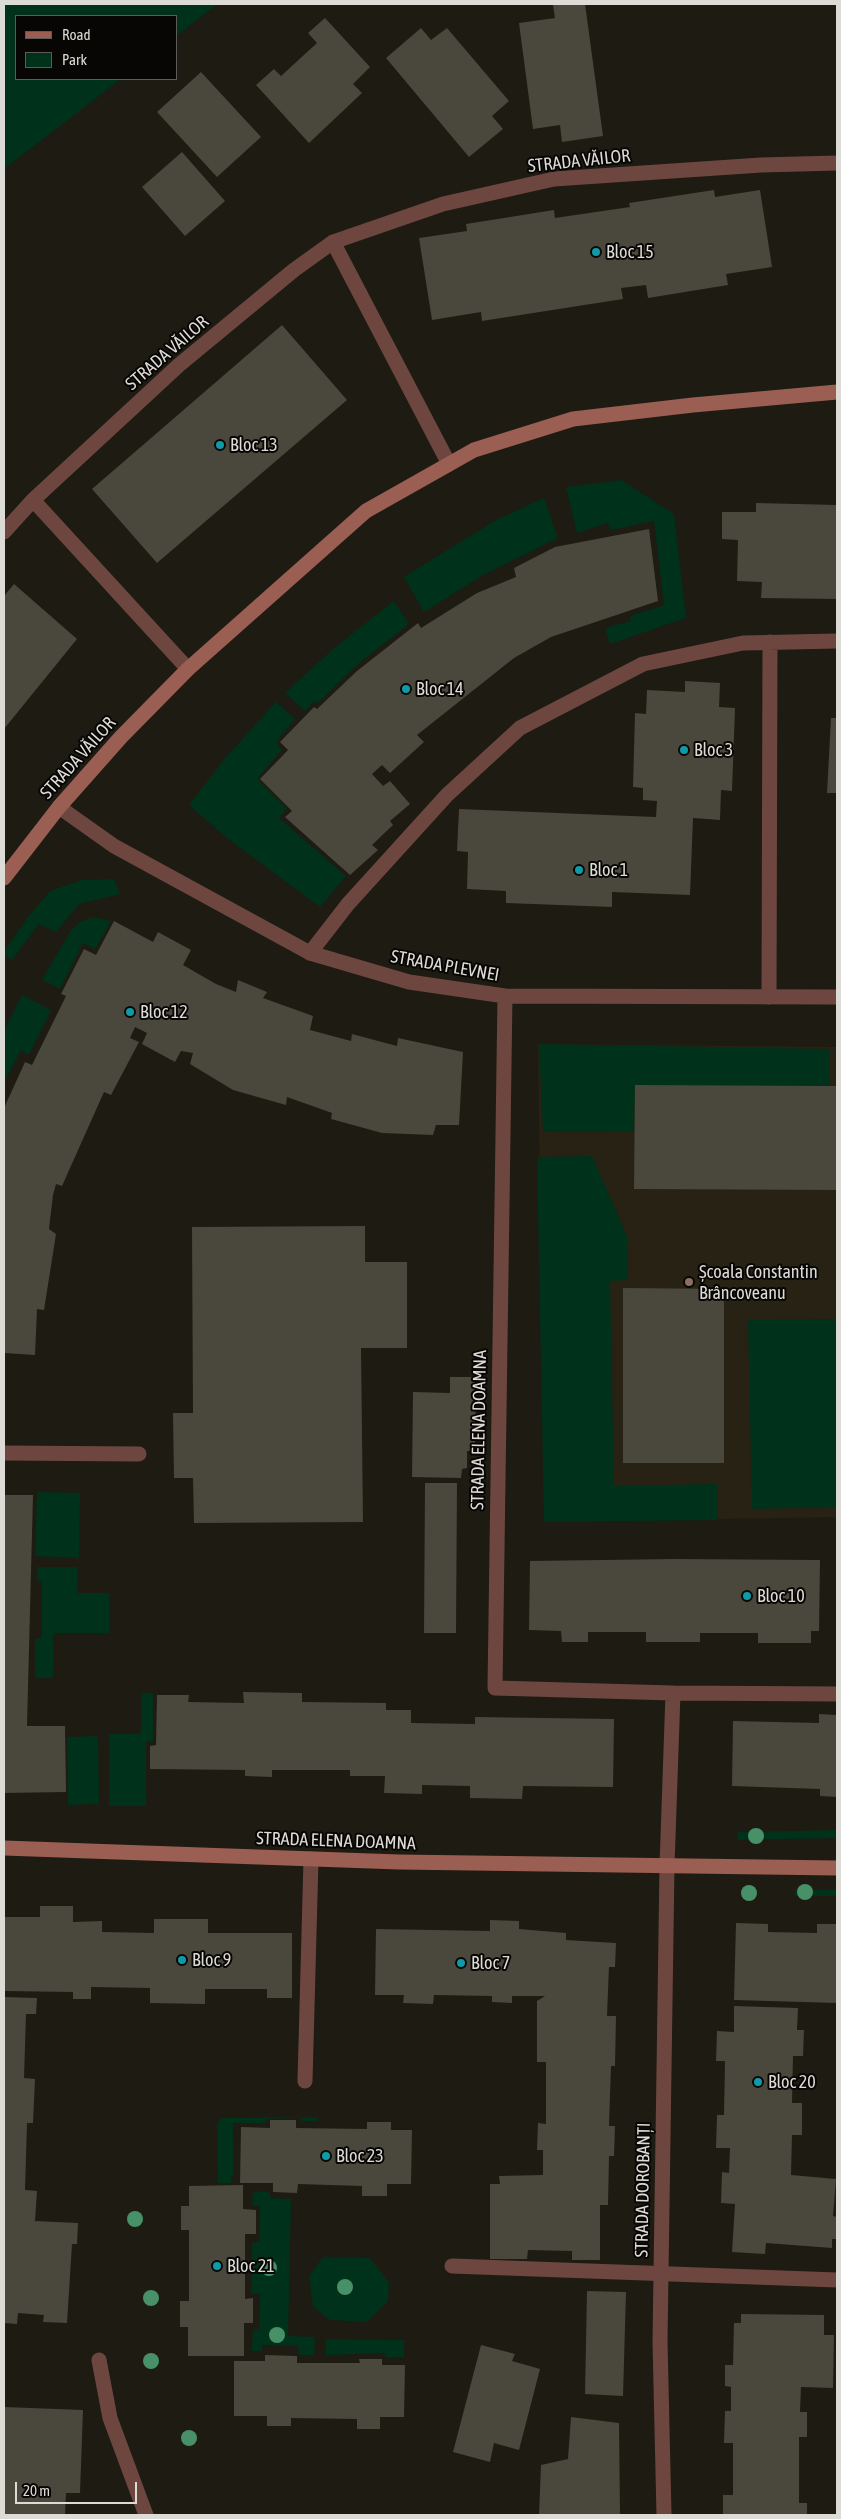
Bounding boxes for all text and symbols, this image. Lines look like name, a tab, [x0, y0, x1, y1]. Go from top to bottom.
legend	[15, 15, 178, 80]
text: Road	[62, 26, 91, 43]
text: Park	[62, 51, 87, 68]
street label: STRADA VĂILOR	[527, 145, 631, 177]
place label: Bloc 15	[606, 241, 654, 263]
marker: Bloc 15	[590, 246, 602, 258]
street label: STRADA VĂILOR	[121, 311, 213, 395]
place label: Bloc 13	[230, 434, 278, 456]
marker: Bloc 13	[214, 439, 226, 451]
place label: Bloc 14	[416, 678, 464, 700]
marker: Bloc 14	[400, 683, 412, 695]
street label: STRADA VĂILOR	[36, 713, 120, 803]
place label: Bloc 3	[694, 739, 733, 761]
marker: Bloc 3	[678, 744, 690, 756]
place label: Bloc 1	[589, 859, 628, 881]
marker: Bloc 1	[573, 864, 585, 876]
street label: STRADA PLEVNEI	[389, 946, 501, 986]
place label: Bloc 12	[140, 1001, 188, 1023]
marker: Bloc 12	[124, 1006, 136, 1018]
place label: Școala Constantin Brâncoveanu	[699, 1261, 818, 1304]
marker: Școala Constantin Brâncoveanu	[683, 1276, 695, 1288]
street label: STRADA ELENA DOAMNA	[467, 1350, 491, 1510]
place label: Bloc 10	[757, 1585, 805, 1607]
marker: Bloc 10	[741, 1590, 753, 1602]
street label: STRADA ELENA DOAMNA	[256, 1827, 416, 1855]
place label: Bloc 9	[192, 1949, 231, 1971]
place label: Bloc 7	[471, 1952, 510, 1974]
marker: Bloc 9	[176, 1954, 188, 1966]
marker: Bloc 7	[455, 1957, 467, 1969]
place label: Bloc 20	[768, 2071, 816, 2093]
marker: Bloc 20	[752, 2076, 764, 2088]
street label: STRADA DOROBANȚI	[631, 2122, 655, 2258]
place label: Bloc 23	[336, 2145, 384, 2167]
marker: Bloc 23	[320, 2150, 332, 2162]
place label: Bloc 21	[227, 2255, 275, 2277]
marker: Bloc 21	[211, 2260, 223, 2272]
scale bar	[18, 2472, 140, 2504]
text: 20 m	[23, 2482, 50, 2499]

